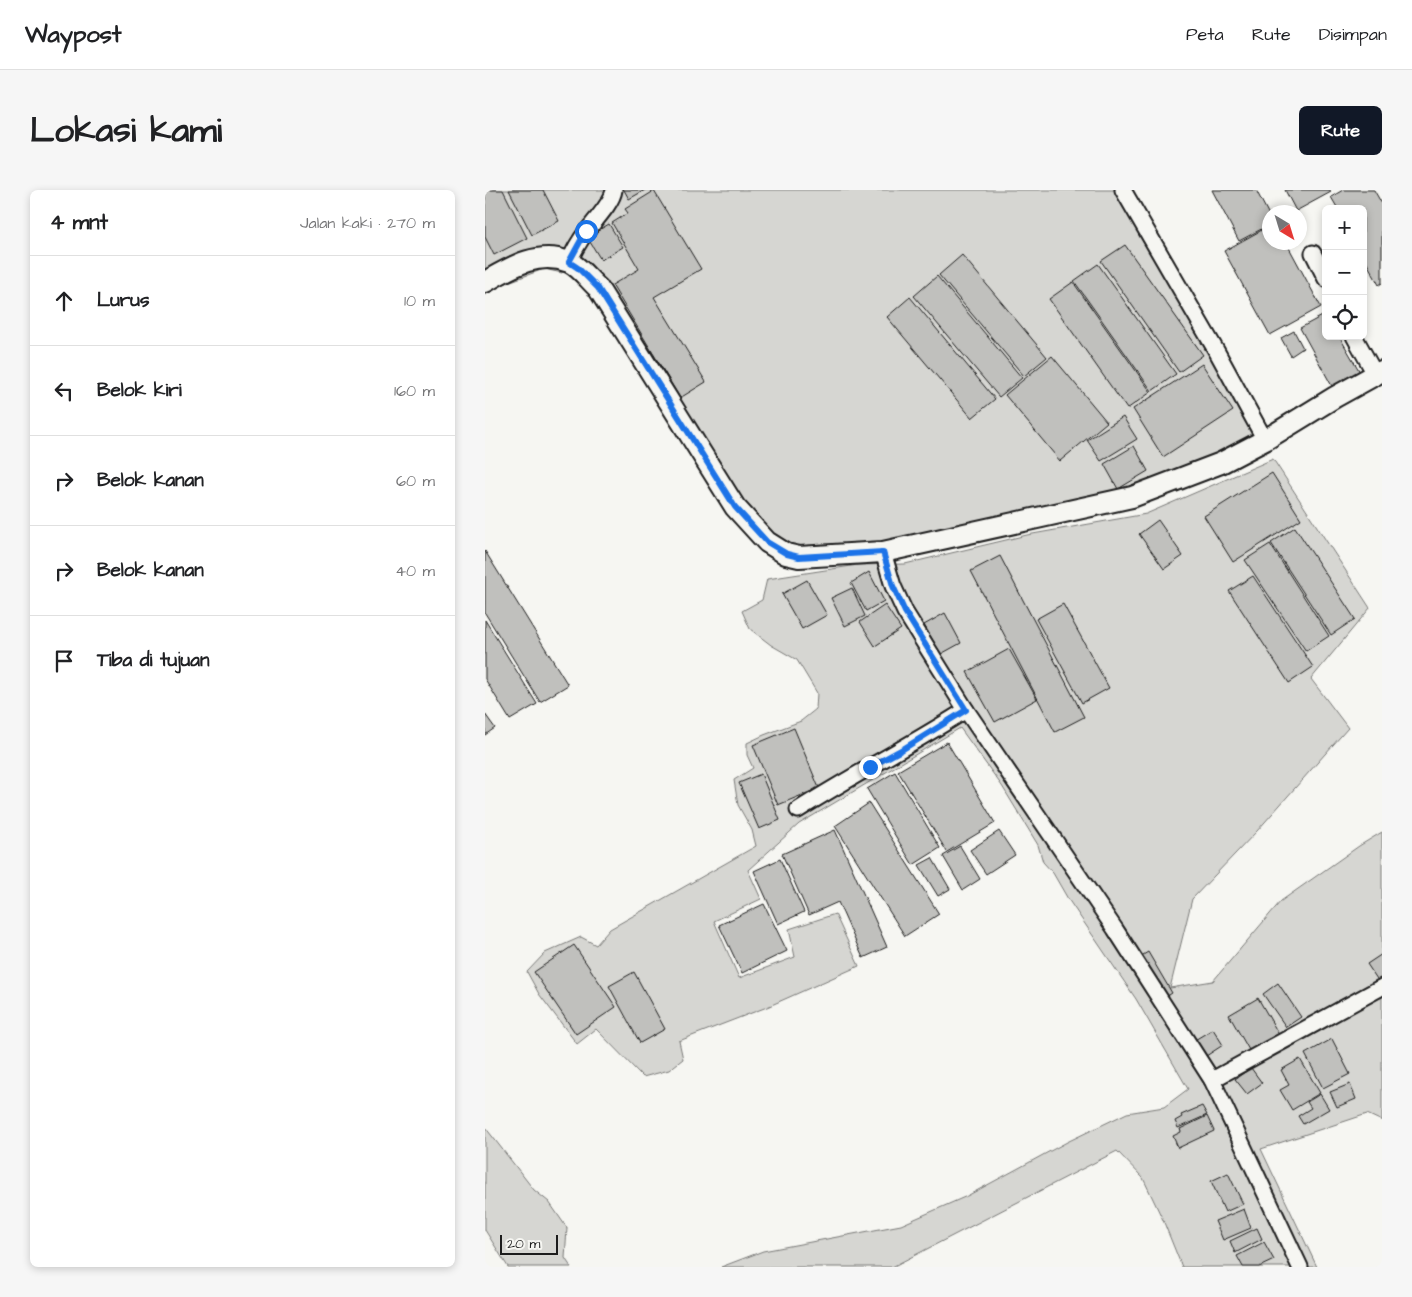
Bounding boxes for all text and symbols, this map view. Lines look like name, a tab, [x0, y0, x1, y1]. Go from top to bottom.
text: Waypost	[25, 18, 122, 52]
text: Peta	[1186, 22, 1224, 47]
text: Rute	[1252, 22, 1291, 47]
text: Disimpan	[1319, 22, 1387, 47]
text: Lokasi kami	[30, 106, 222, 155]
button: Rute	[1299, 106, 1382, 155]
north arrow	[1262, 205, 1307, 250]
map controls	[1322, 205, 1367, 340]
button: +	[1322, 205, 1367, 250]
text: 4 mnt	[50, 208, 108, 237]
text: Jalan kaki · 270 m	[300, 212, 435, 234]
route start	[575, 220, 598, 243]
button: −	[1322, 250, 1367, 295]
icon: ahead	[50, 287, 78, 315]
text: Lurus	[97, 287, 149, 314]
text: 10 m	[404, 290, 435, 312]
button: locate	[1322, 295, 1367, 340]
icon: left	[50, 377, 78, 405]
text: Belok kiri	[97, 377, 182, 404]
text: 160 m	[394, 380, 435, 402]
icon: right	[50, 467, 78, 495]
text: Belok kanan	[97, 467, 204, 494]
text: 60 m	[396, 470, 435, 492]
icon: right	[50, 557, 78, 585]
text: Belok kanan	[97, 557, 204, 584]
text: 40 m	[395, 560, 435, 582]
icon: arrive	[50, 647, 78, 675]
text: Tiba di tujuan	[97, 647, 209, 674]
route end	[859, 756, 882, 779]
scale bar	[500, 1232, 557, 1255]
text: 20 m	[507, 1234, 540, 1254]

